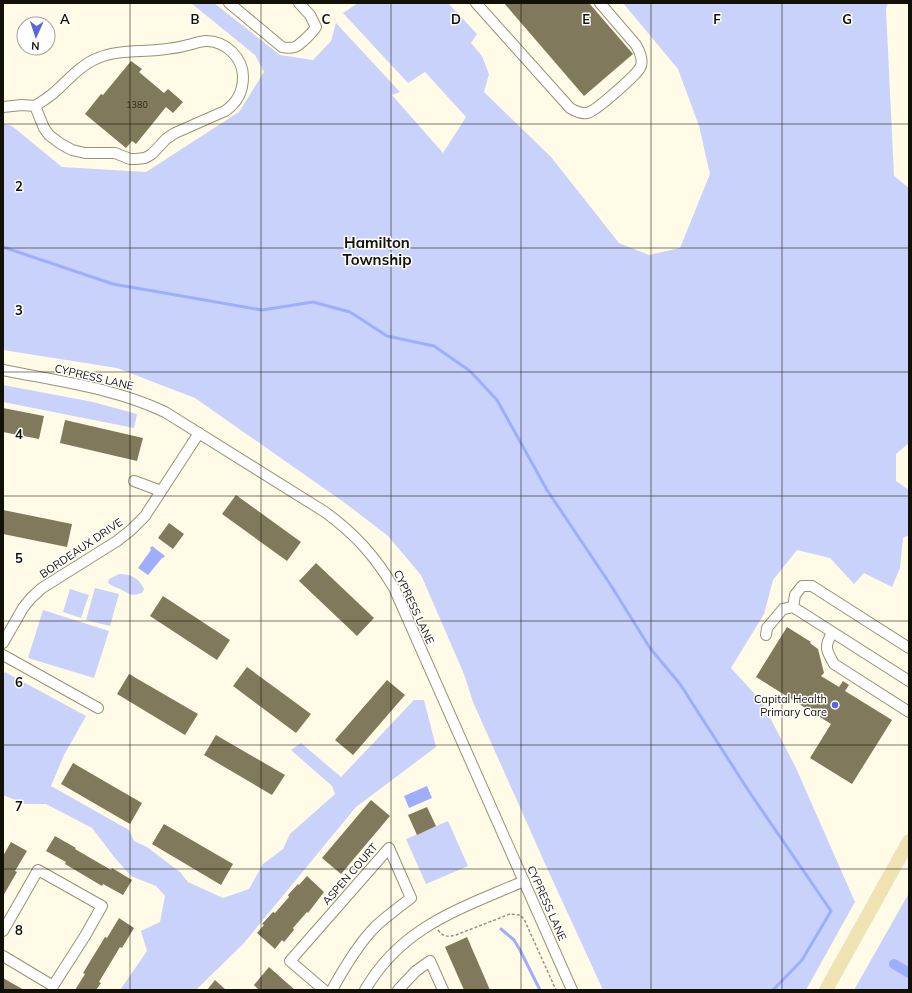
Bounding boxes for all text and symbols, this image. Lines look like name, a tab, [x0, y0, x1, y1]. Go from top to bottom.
text: A	[60, 11, 70, 27]
text: B	[191, 11, 200, 27]
text: C	[322, 11, 331, 27]
text: D	[451, 11, 461, 27]
text: E	[582, 11, 590, 27]
text: F	[713, 11, 721, 27]
text: G	[842, 11, 852, 27]
north arrow	[16, 16, 56, 56]
text: N	[31, 39, 40, 53]
house number: 1380	[126, 99, 148, 110]
text: 2	[15, 178, 23, 194]
district label: Hamilton Township	[343, 233, 411, 269]
text: 3	[15, 302, 23, 318]
street label: CYPRESS LANE	[53, 361, 135, 393]
text: 4	[15, 426, 23, 442]
street label: BORDEAUX DRIVE	[37, 515, 125, 581]
text: 5	[15, 550, 23, 566]
street label: CYPRESS LANE	[391, 568, 437, 646]
text: 6	[15, 674, 23, 690]
place label: Capital Health Primary Care	[754, 692, 827, 719]
marker: Capital Health Primary Care	[830, 700, 840, 710]
text: 7	[15, 798, 23, 814]
street label: ASPEN COURT	[319, 840, 381, 908]
street label: CYPRESS LANE	[524, 863, 570, 943]
text: 8	[15, 922, 23, 938]

